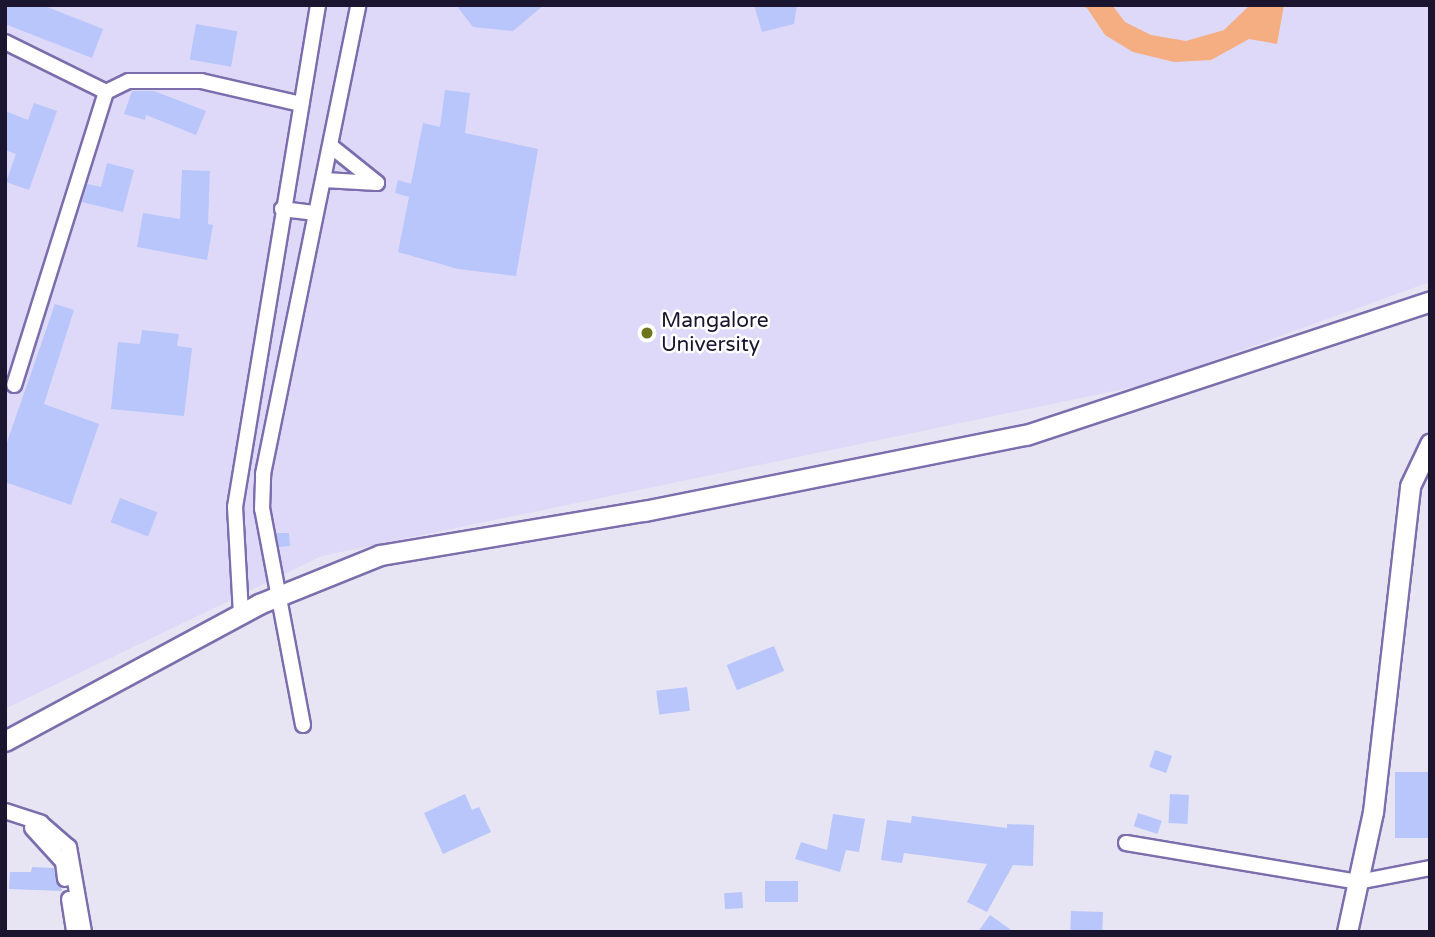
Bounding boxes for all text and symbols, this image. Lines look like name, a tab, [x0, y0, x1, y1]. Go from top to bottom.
place label: Mangalore University	[661, 308, 769, 358]
marker: Mangalore University	[639, 325, 655, 341]

